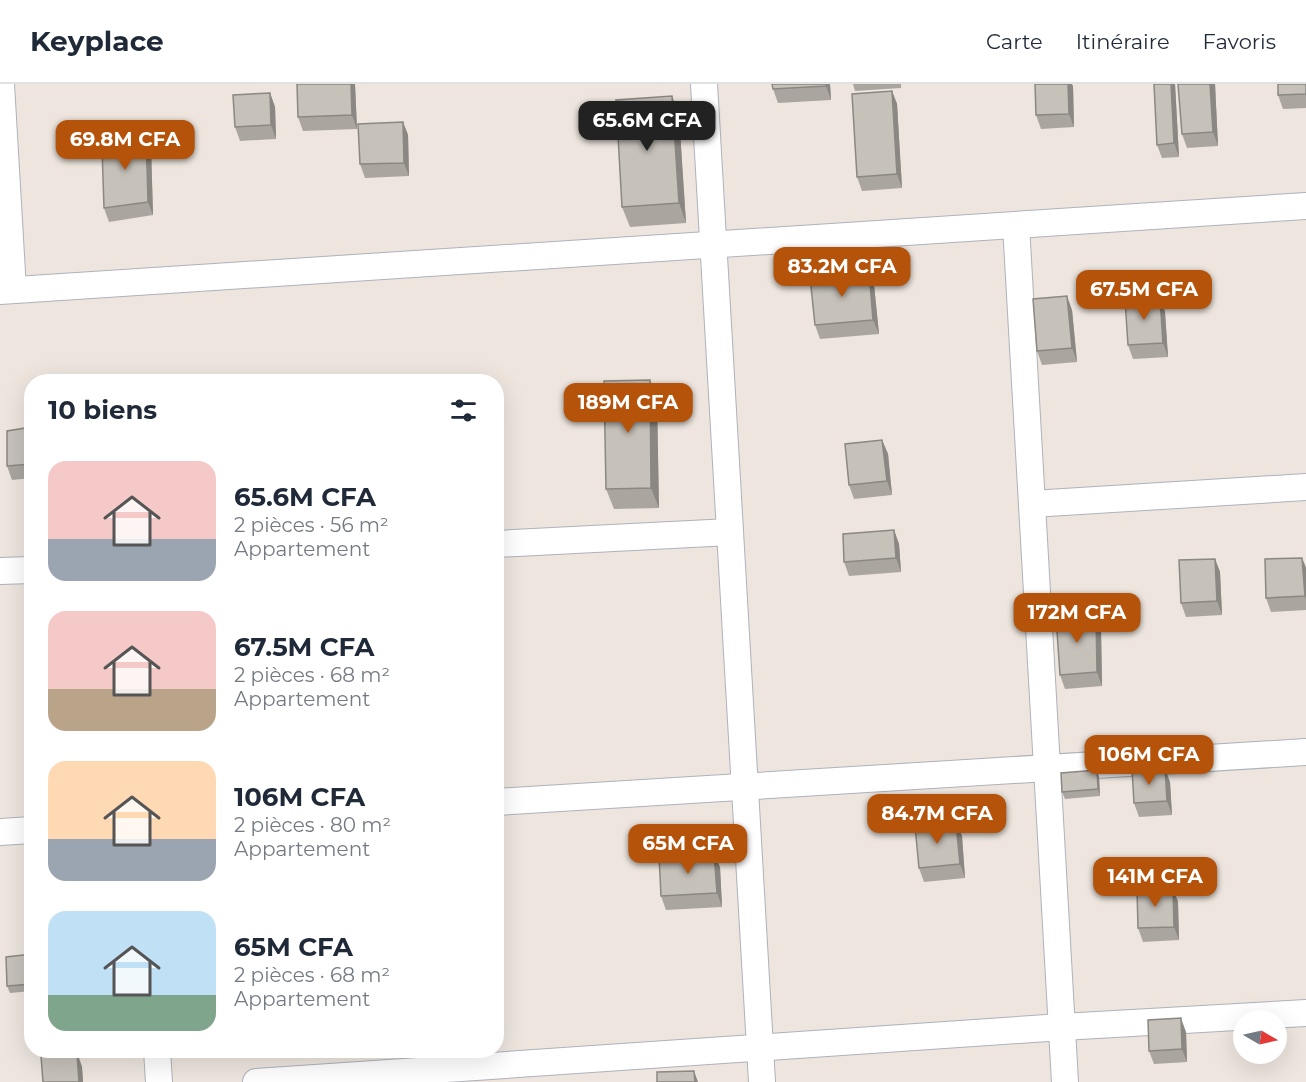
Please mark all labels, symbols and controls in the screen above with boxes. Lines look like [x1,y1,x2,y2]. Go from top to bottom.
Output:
text: Keyplace [30,24,164,58]
text: Carte [986,29,1043,54]
text: Itinéraire [1076,29,1170,54]
text: Favoris [1203,29,1276,54]
pin: 65.6M CFA [578,101,716,152]
text: 65.6M CFA [592,108,702,132]
pin: 69.8M CFA [56,120,194,171]
text: 69.8M CFA [70,127,180,151]
pin: 83.2M CFA [773,247,911,298]
text: 83.2M CFA [787,254,897,278]
pin: 67.5M CFA [1075,270,1213,321]
text: 67.5M CFA [1090,277,1198,301]
pin: 189M CFA [566,383,690,434]
text: 189M CFA [578,390,678,414]
text: 10 biens [48,394,157,426]
icon: filters [447,394,480,427]
text: 65.6M CFA [234,481,376,513]
icon: home [96,485,168,557]
text: 2 pièces · 56 m² [234,513,389,537]
text: Appartement [234,537,370,561]
pin: 172M CFA [1015,593,1139,644]
text: 172M CFA [1028,600,1126,624]
text: 67.5M CFA [234,631,374,663]
icon: home [96,635,168,707]
text: 2 pièces · 68 m² [234,663,390,687]
text: Appartement [234,687,370,711]
pin: 106M CFA [1087,735,1211,786]
text: 106M CFA [1099,742,1199,766]
text: 106M CFA [234,781,365,813]
icon: home [96,785,168,857]
pin: 84.7M CFA [868,794,1006,845]
text: 84.7M CFA [881,801,993,825]
text: 2 pièces · 80 m² [234,813,391,837]
pin: 65M CFA [633,824,743,875]
text: 65M CFA [642,831,734,855]
text: Appartement [234,837,370,861]
pin: 141M CFA [1093,857,1217,908]
text: 141M CFA [1107,864,1203,888]
text: 65M CFA [234,931,353,963]
icon: home [96,935,168,1007]
text: 2 pièces · 68 m² [234,963,390,987]
text: Appartement [234,987,370,1011]
north arrow [1233,1010,1287,1064]
map controls [1233,1010,1287,1064]

